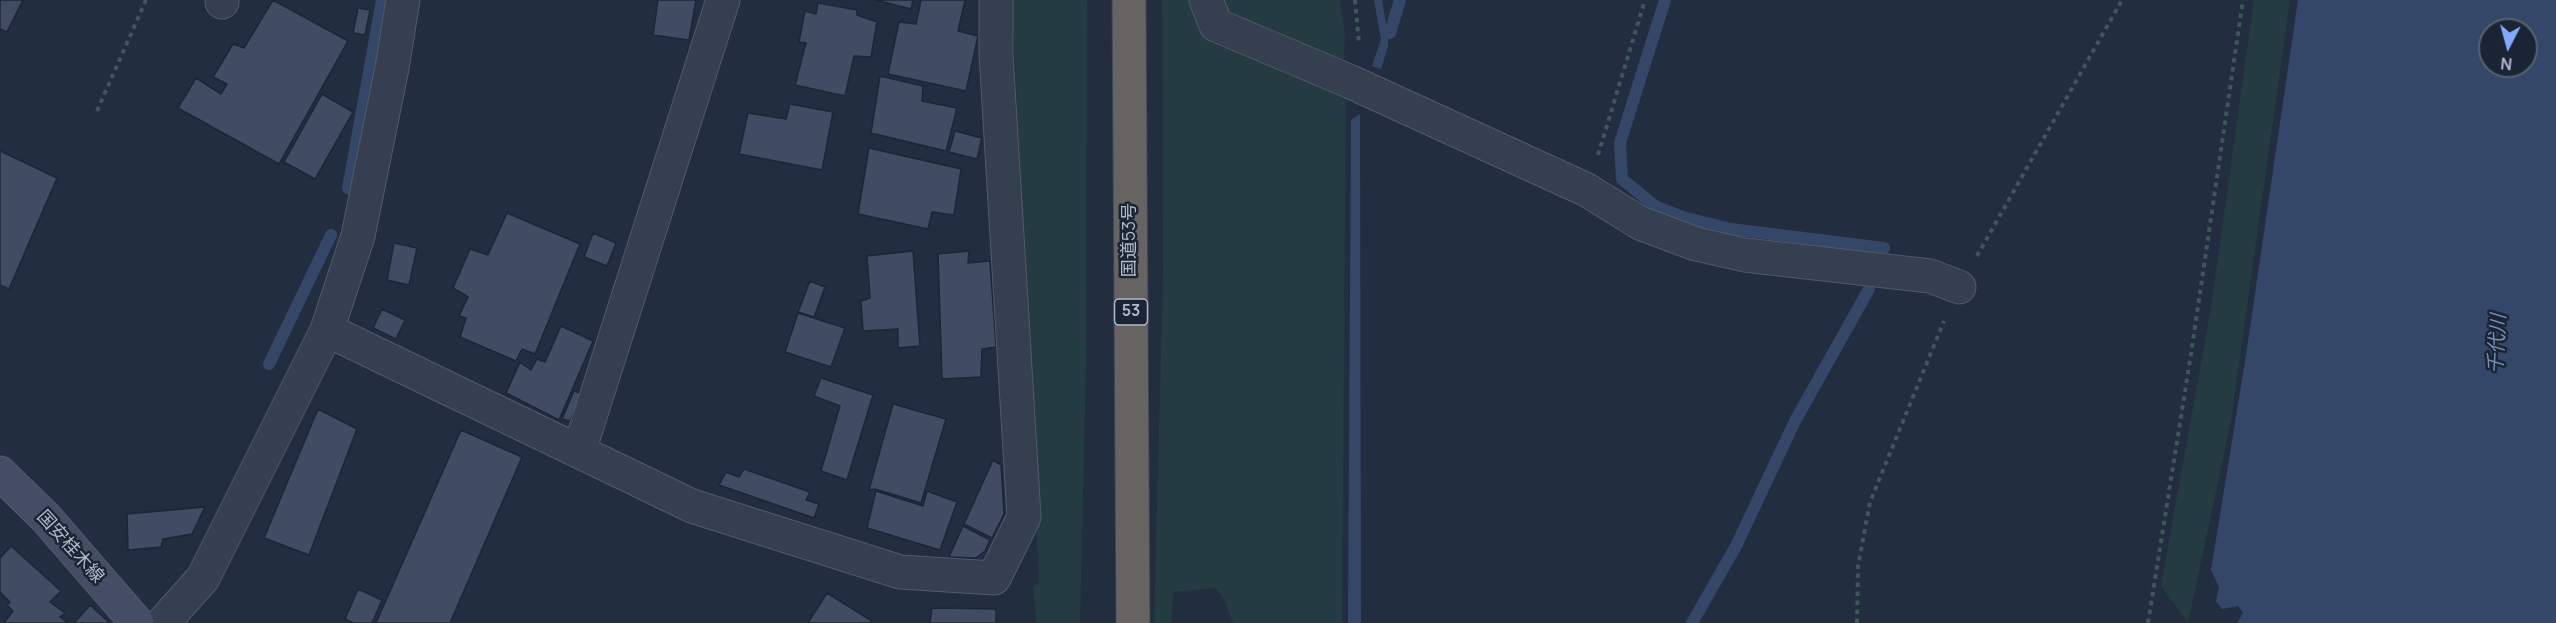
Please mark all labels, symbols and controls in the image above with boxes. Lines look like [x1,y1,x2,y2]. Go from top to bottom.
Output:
north arrow [2478,18,2538,78]
text: N [2499,52,2513,75]
street label: 国道53号 [1119,203,1141,277]
road number: 53 [1114,299,1148,325]
water label: 千代川 [2484,313,2512,375]
street label: 国安桂木線 [32,506,108,588]

